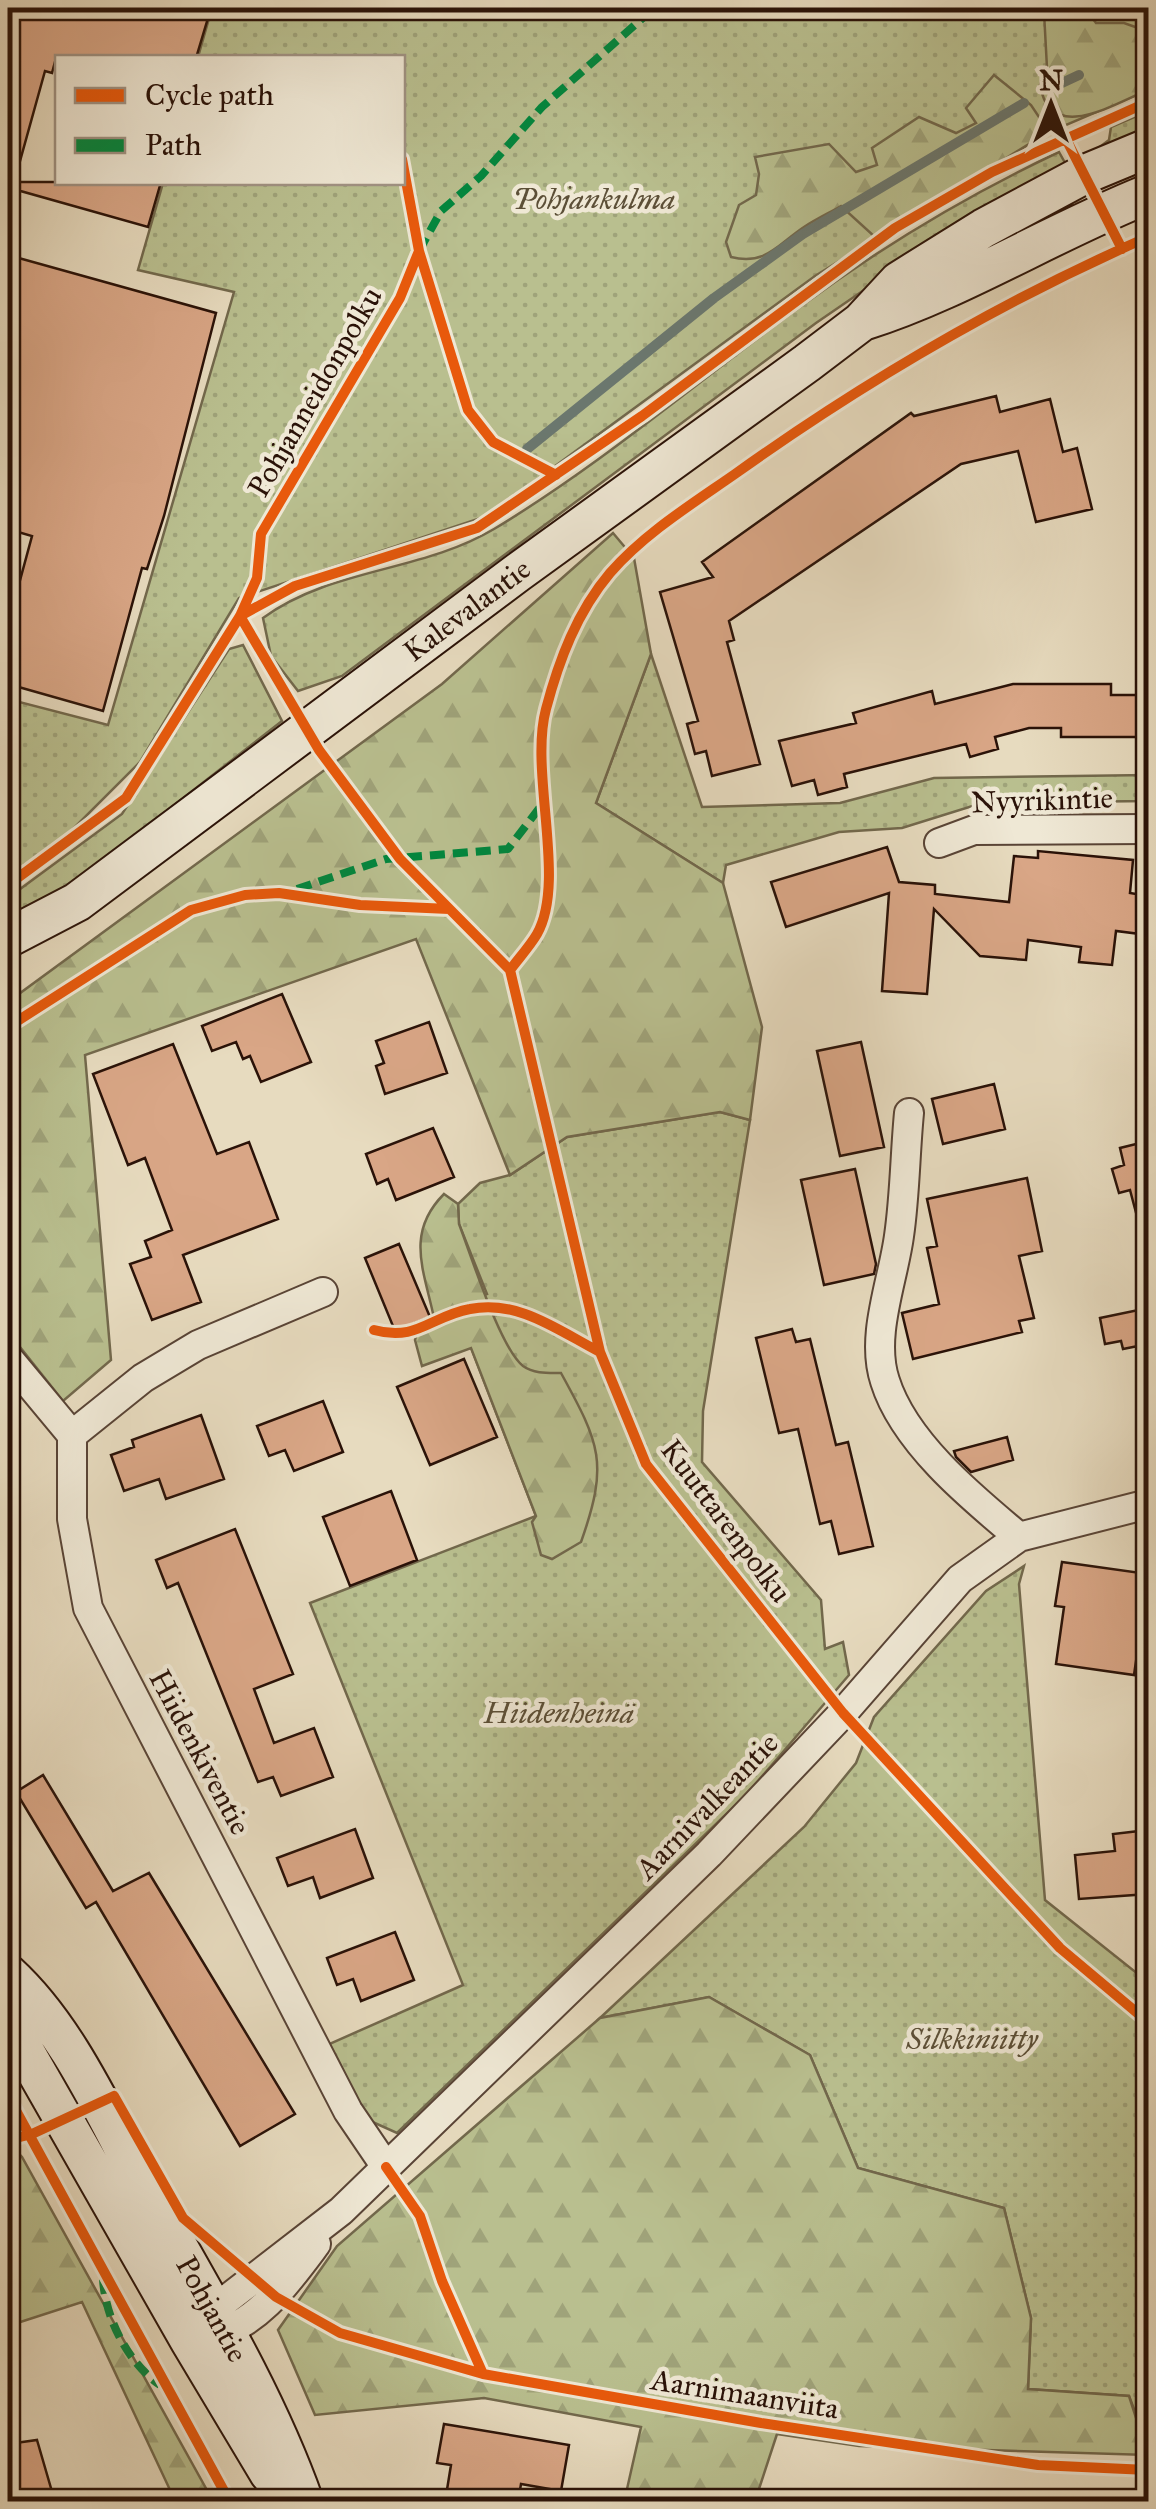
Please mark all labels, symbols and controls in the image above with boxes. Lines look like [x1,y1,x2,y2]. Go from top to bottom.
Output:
legend [55,55,405,185]
north arrow [1001,55,1101,155]
text: N [1039,63,1063,98]
text: Cycle path [145,77,274,113]
text: Path [145,127,202,163]
park label: Pohjankulma [513,181,675,217]
street label: Pohjanneidonpolku [240,281,390,503]
street label: Kalevalantie [396,551,538,669]
street label: Nyyrikintie [970,780,1114,820]
street label: Kuuttarenpolku [653,1432,799,1610]
street label: Hiidenkiventie [141,1663,259,1841]
park label: Hiidenheinä [483,1695,636,1731]
street label: Aarnivalkeantie [627,1725,786,1888]
park label: Silkkiniitty [905,2021,1039,2057]
street label: Pohjantie [168,2250,256,2368]
street label: Aarnimaanviita [647,2361,842,2427]

